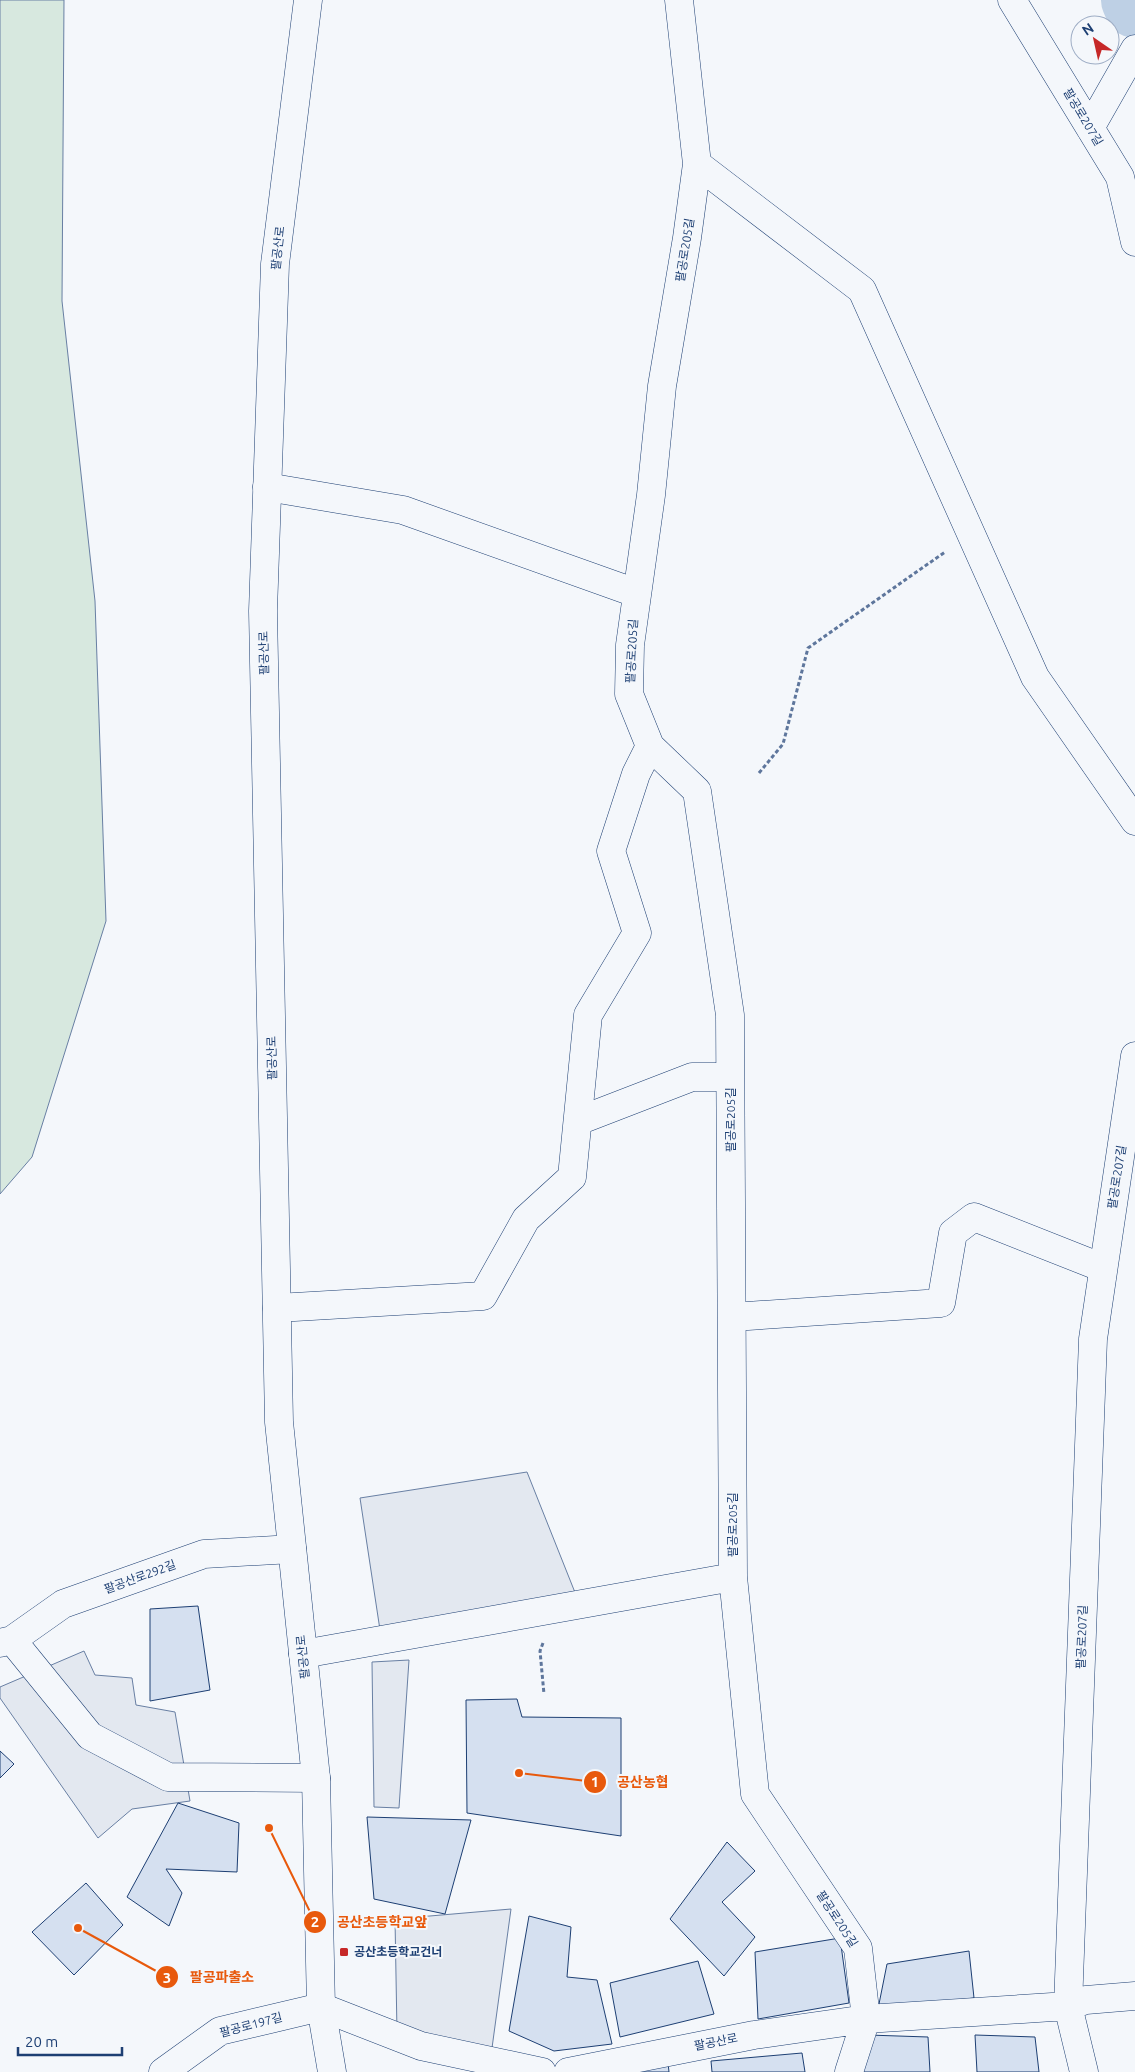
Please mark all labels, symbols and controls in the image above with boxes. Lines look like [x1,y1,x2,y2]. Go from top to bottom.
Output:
north arrow [1070,15,1120,65]
text: N [1079,20,1097,39]
street label: 팔공로207길 [1061,86,1106,148]
street label: 팔공로205길 [673,217,696,283]
street label: 팔공산로 [269,225,286,271]
street label: 팔공로205길 [623,618,640,684]
street label: 팔공산로 [257,631,270,675]
street label: 팔공산로 [265,1036,278,1080]
street label: 팔공로205길 [724,1088,737,1152]
street label: 팔공로207길 [1105,1144,1128,1210]
street label: 팔공로205길 [726,1493,739,1557]
street label: 팔공산로292길 [102,1558,178,1596]
street label: 팔공로207길 [1074,1605,1089,1669]
street label: 팔공산로 [294,1634,311,1680]
callout: 공산농협 [583,1767,679,1796]
text: 1 [591,1773,599,1790]
text: 공산농협 [617,1774,669,1790]
street label: 팔공로205길 [814,1888,860,1949]
callout: 공산초등학교앞 [302,1907,437,1936]
text: 2 [311,1913,319,1930]
text: 공산초등학교앞 [337,1914,427,1930]
place label: 공산초등학교건너 [354,1945,442,1958]
marker: 공산초등학교건너 [338,1946,350,1958]
callout: 팔공파출소 [155,1963,264,1992]
text: 3 [163,1969,171,1986]
text: 팔공파출소 [190,1969,254,1985]
street label: 팔공로197길 [218,2010,284,2039]
scale bar [18,2024,121,2056]
street label: 팔공산로 [693,2031,739,2052]
text: 20 m [25,2033,58,2050]

